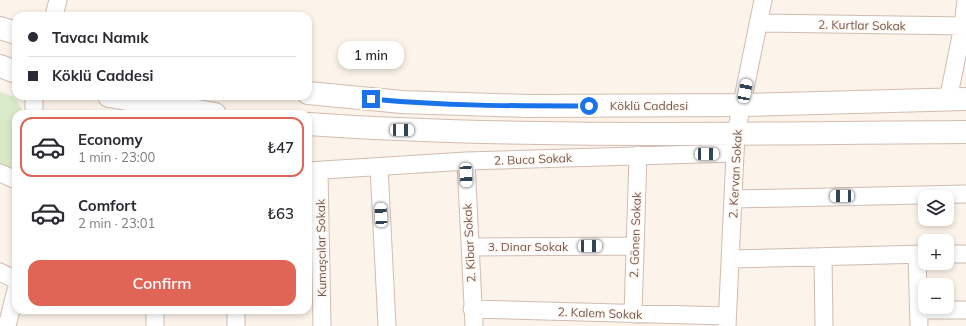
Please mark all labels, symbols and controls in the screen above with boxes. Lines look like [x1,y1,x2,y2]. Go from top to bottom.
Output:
street label: 2. Kurtlar Sokak [818,17,907,33]
text: Tavacı Namık [52,28,149,47]
callout: 1 min [338,41,404,69]
text: 1 min [354,47,388,63]
text: Köklü Caddesi [52,66,153,85]
car [737,78,753,104]
route end [362,90,380,108]
route start [580,97,598,115]
street label: Köklü Caddesi [610,98,688,113]
car [390,124,414,136]
street label: 2. Kervan Sokak [725,128,745,219]
icon: car [30,129,66,165]
text: Economy [78,130,143,149]
text: ₺47 [267,138,294,157]
car [695,148,719,160]
text: 1 min · 23:00 [78,149,155,165]
street label: 2. Buca Sokak [494,150,573,168]
car [459,163,473,187]
car [830,190,854,202]
map controls [918,190,954,314]
button: layers [918,190,954,226]
street label: 2. Gönen Sokak [626,191,644,278]
icon: car [30,195,66,231]
text: Comfort [78,196,136,215]
street label: Kumaşcılar Sokak [313,198,329,297]
street label: 2. Kibar Sokak [459,202,479,283]
car [374,203,388,227]
text: ₺63 [267,204,294,223]
text: 2 min · 23:01 [78,215,155,231]
button: + [918,234,954,270]
street label: 3. Dinar Sokak [488,239,569,254]
car [578,240,602,252]
button: Confirm [28,260,296,306]
button: − [918,278,954,314]
street label: 2. Kalem Sokak [557,304,643,322]

